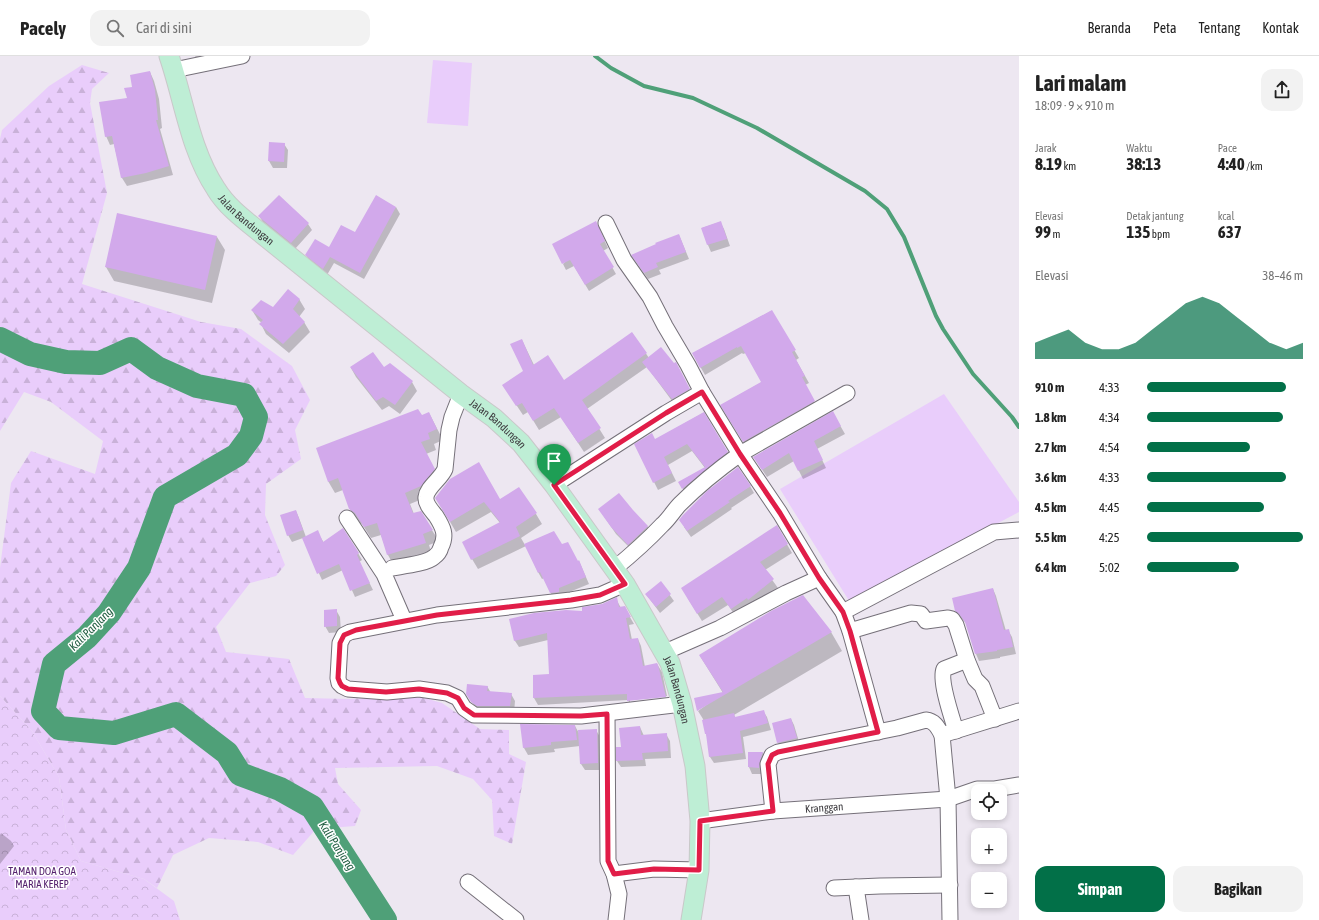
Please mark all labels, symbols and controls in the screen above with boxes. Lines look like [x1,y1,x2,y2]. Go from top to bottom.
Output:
search box [90,10,370,46]
text: Pacely [20,17,66,39]
icon: search [104,17,126,39]
text: Cari di sini [136,19,192,36]
text: Beranda [1088,20,1131,36]
text: Peta [1153,20,1177,36]
text: Tentang [1199,20,1240,36]
text: Kontak [1262,20,1299,36]
button: share [1261,69,1303,111]
text: Lari malam [1035,70,1126,96]
text: 18:09 · 9 × 910 m [1035,98,1114,113]
text: Jarak [1035,142,1057,154]
text: Waktu [1126,142,1152,154]
text: Pace [1218,142,1237,154]
text: 8.19 [1035,154,1062,174]
text: 38:13 [1126,154,1161,174]
text: 4:40 [1218,154,1245,174]
text: km [1062,160,1076,172]
text: /km [1245,160,1263,172]
street label: Jalan Bandungan [216,192,277,247]
text: Elevasi [1035,210,1063,222]
text: Detak jantung [1126,210,1184,222]
text: kcal [1218,210,1234,222]
text: 99 [1035,222,1051,242]
text: 135 [1126,222,1150,242]
text: 637 [1218,222,1242,242]
text: m [1051,228,1060,240]
text: bpm [1150,228,1170,240]
text: Elevasi [1035,268,1068,283]
text: 38–46 m [1262,268,1303,283]
text: 910 m [1035,380,1064,395]
text: 4:33 [1099,380,1120,395]
street label: Jalan Bandungan [467,396,529,451]
text: 1.8 km [1035,410,1066,425]
text: 4:34 [1099,410,1120,425]
text: 2.7 km [1035,440,1066,455]
text: 4:54 [1099,440,1120,455]
pin [537,444,571,485]
icon: arrive [543,450,565,472]
text: 3.6 km [1035,470,1066,485]
text: 4:33 [1099,470,1120,485]
text: 4.5 km [1035,500,1066,515]
text: 4:45 [1099,500,1120,515]
text: 5.5 km [1035,530,1066,545]
text: 4:25 [1099,530,1120,545]
text: 6.4 km [1035,560,1066,575]
text: 5:02 [1099,560,1120,575]
water label: Kali Panjang [66,604,116,654]
street label: Jalan Bandungan [661,654,692,725]
map controls [971,784,1007,908]
button: locate [971,784,1007,820]
street label: Kranggan [805,800,844,815]
water label: Kali Panjang [316,819,358,873]
button: + [971,828,1007,864]
park label: TAMAN DOA GOA MARIA KEREP [8,865,76,890]
button: Simpan [1035,866,1165,912]
button: Bagikan [1173,866,1303,912]
button: − [971,872,1007,908]

